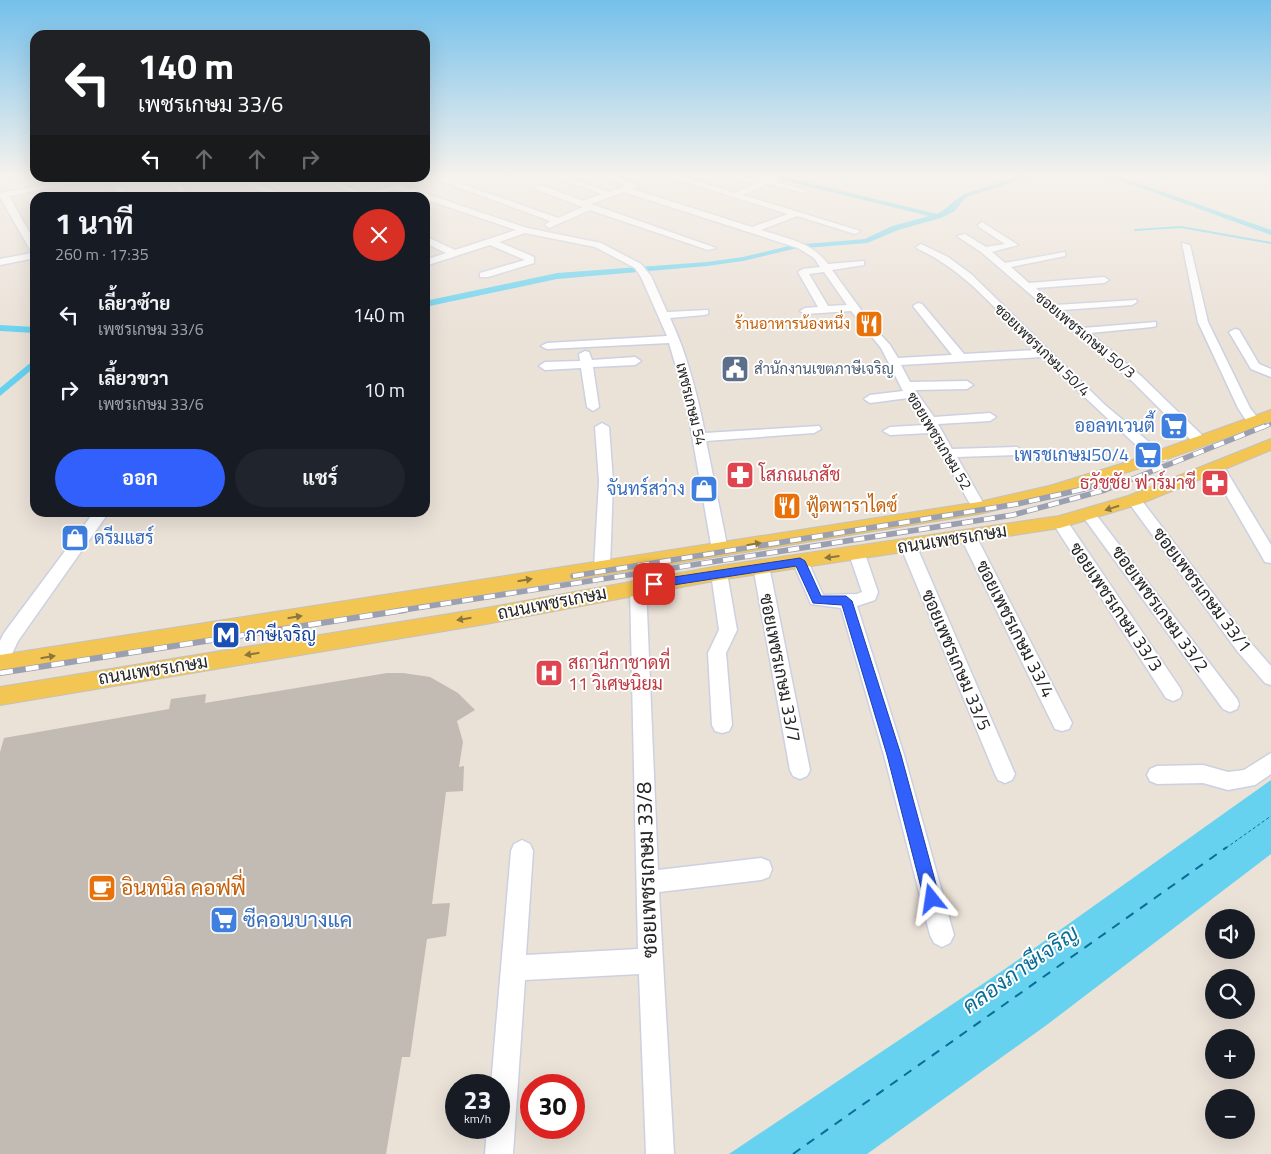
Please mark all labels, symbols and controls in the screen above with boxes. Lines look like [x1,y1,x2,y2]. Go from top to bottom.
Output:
text: 140 m [138,39,234,93]
icon: left [55,50,120,115]
text: เพชรเกษม 33/6 [138,87,283,121]
icon: left [137,145,165,173]
icon: ahead [190,145,218,173]
icon: ahead [243,145,271,173]
icon: right [296,145,324,173]
text: 1 นาที [55,200,134,246]
button: close [353,209,405,261]
text: 260 m · 17:35 [55,242,149,266]
street label: ซอยเพชรเกษม 50/3 [1030,285,1141,384]
text: เลี้ยวซ้าย [98,288,170,317]
street label: ซอยเพชรเกษม 50/4 [989,298,1096,402]
text: 140 m [353,300,405,329]
icon: left [55,301,83,329]
place label: ร้านอาหารน้องหนึ่ง [735,309,850,335]
restaurant icon: ร้านอาหารน้องหนึ่ง [854,309,884,339]
text: เพชรเกษม 33/6 [98,317,204,341]
public building icon: สำนักงานเขตภาษีเจริญ [720,354,750,384]
place label: สำนักงานเขตภาษีเจริญ [754,357,894,380]
street label: เพชรเกษม 54 [670,360,713,448]
text: เลี้ยวขวา [98,363,169,392]
text: 10 m [364,375,405,404]
icon: right [55,376,83,404]
street label: ซอยเพชรเกษม 52 [901,387,978,494]
text: เพชรเกษม 33/6 [98,392,204,416]
place label: ออลทเวนตี้ [1074,410,1156,439]
supermarket icon: ออลทเวนตี้ [1159,411,1189,441]
supermarket icon: เพรชเกษม50/4 [1133,440,1163,470]
place label: เพรชเกษม50/4 [1014,441,1129,468]
button: ออก [55,449,225,507]
button: แชร์ [235,449,405,507]
pharmacy icon: โสภณเภสัช [725,460,755,490]
place label: โสภณเภสัช [758,461,840,488]
pharmacy icon: ธวัชชัย ฟาร์มาซี [1200,468,1230,498]
place label: ธวัชชัย ฟาร์มาซี [1080,469,1196,496]
shop icon: จันทร์สว่าง [689,474,719,504]
place label: จันทร์สว่าง [606,475,685,502]
restaurant icon: ฟู้ดพาราไดซ์ [772,491,802,521]
place label: ฟู้ดพาราไดซ์ [806,492,898,519]
one-way arrow [1104,504,1119,512]
street label: ถนนเพชรเกษม [895,517,1009,561]
street label: ซอยเพชรเกษม 33/1 [1146,521,1259,658]
shop icon: ดรีมแฮร์ [60,523,90,553]
place label: ดรีมแฮร์ [94,524,154,551]
street label: ซอยเพชรเกษม 33/3 [1063,537,1170,677]
one-way arrow [747,540,763,548]
street label: ซอยเพชรเกษม 33/2 [1105,540,1216,678]
one-way arrow [823,553,839,561]
street label: ซอยเพชรเกษม 33/4 [969,555,1062,702]
pin [633,563,675,605]
icon: arrive [640,570,668,598]
one-way arrow [517,576,533,584]
street label: ถนนเพชรเกษม [495,579,609,626]
street label: ซอยเพชรเกษม 33/5 [915,585,998,735]
street label: ซอยเพชรเกษม 33/7 [753,591,808,745]
one-way arrow [287,613,303,621]
one-way arrow [456,616,472,624]
metro station icon: ภาษีเจริญ [211,620,241,650]
place label: ภาษีเจริญ [245,621,316,648]
place label: สถานีกาชาดที่ 11 วิเศษนิยม [568,647,670,697]
street label: ถนนเพชรเกษม [96,648,210,692]
one-way arrow [244,650,260,658]
one-way arrow [41,652,57,660]
hospital icon: สถานีกาชาดที่ 11 วิเศษนิยม [534,658,564,688]
street label: ซอยเพชรเกษม 33/8 [627,781,665,959]
place label: อินทนิล คอฟฟี่ [121,868,246,903]
position arrow [905,872,957,924]
cafe icon: อินทนิล คอฟฟี่ [87,873,117,903]
place label: ซีคอนบางแค [243,903,352,935]
supermarket icon: ซีคอนบางแค [209,905,239,935]
map controls [1205,909,1255,1139]
button: sound [1205,909,1255,959]
water label: คลองภาษีเจริญ [955,916,1085,1022]
button: search [1205,969,1255,1019]
button: + [1205,1029,1255,1079]
speed limit sign: 30 [520,1074,585,1139]
text: 23 [463,1081,492,1119]
button: − [1205,1089,1255,1139]
text: km/h [464,1109,491,1128]

